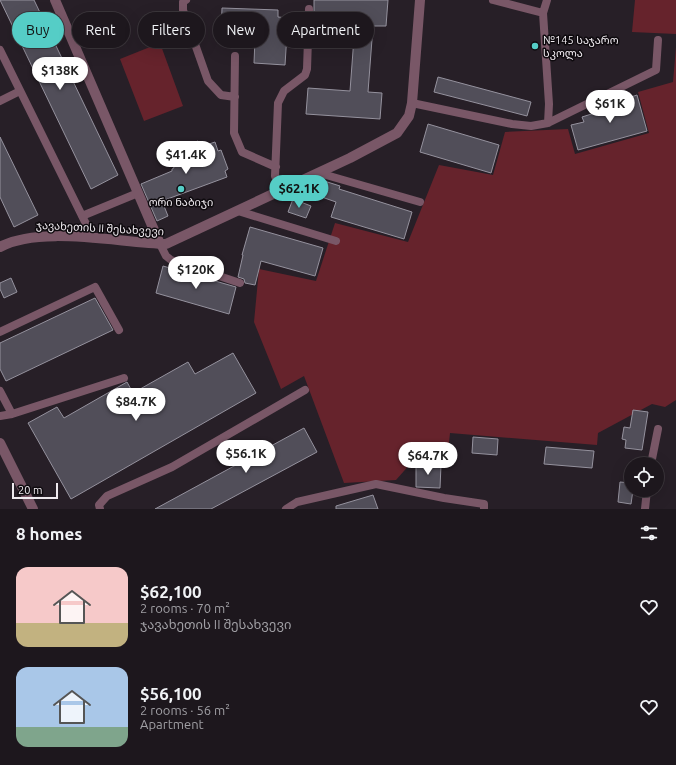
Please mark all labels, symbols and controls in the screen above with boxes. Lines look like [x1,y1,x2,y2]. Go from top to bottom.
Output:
chip: Buy [12,12,64,48]
chip: Rent [72,12,130,48]
chip: Filters [138,12,205,48]
chip: New [213,12,269,48]
chip: Apartment [277,12,374,48]
place label: №145 საჯარო სკოლა [543,34,619,60]
marker: №145 საჯარო სკოლა [530,41,540,51]
pin: $138K [32,57,88,91]
text: $138K [41,63,79,77]
pin: $61K [586,90,634,124]
text: $61K [595,96,625,110]
pin: $41.4K [153,141,219,175]
text: $41.4K [165,147,207,161]
pin: $62.1K [266,175,332,209]
text: $62.1K [278,181,320,195]
marker: ორი ნაბიჯი [176,184,186,194]
place label: ორი ნაბიჯი [149,196,213,209]
street label: ჯავახეთის II შესახვევი [36,219,164,238]
pin: $120K [168,256,224,290]
text: $120K [177,262,215,276]
pin: $84.7K [103,388,169,422]
text: $84.7K [115,394,157,408]
pin: $56.1K [213,440,279,474]
pin: $64.7K [395,442,461,476]
text: $56.1K [225,446,267,460]
text: $64.7K [407,448,449,462]
map controls [624,457,664,497]
button: locate [624,457,664,497]
scale bar [12,481,58,500]
text: 20 m [18,484,42,496]
icon: filters [638,522,660,544]
text: 8 homes [16,524,82,543]
text: $62,100 [140,582,202,601]
icon: home [48,583,96,631]
icon: heart [638,596,660,618]
text: 2 rooms · 70 m² [140,601,230,615]
text: ჯავახეთის II შესახვევი [140,617,291,631]
icon: home [48,683,96,731]
text: $56,100 [140,684,202,703]
icon: heart [638,696,660,718]
text: 2 rooms · 56 m² [140,703,230,717]
text: Apartment [140,717,204,731]

